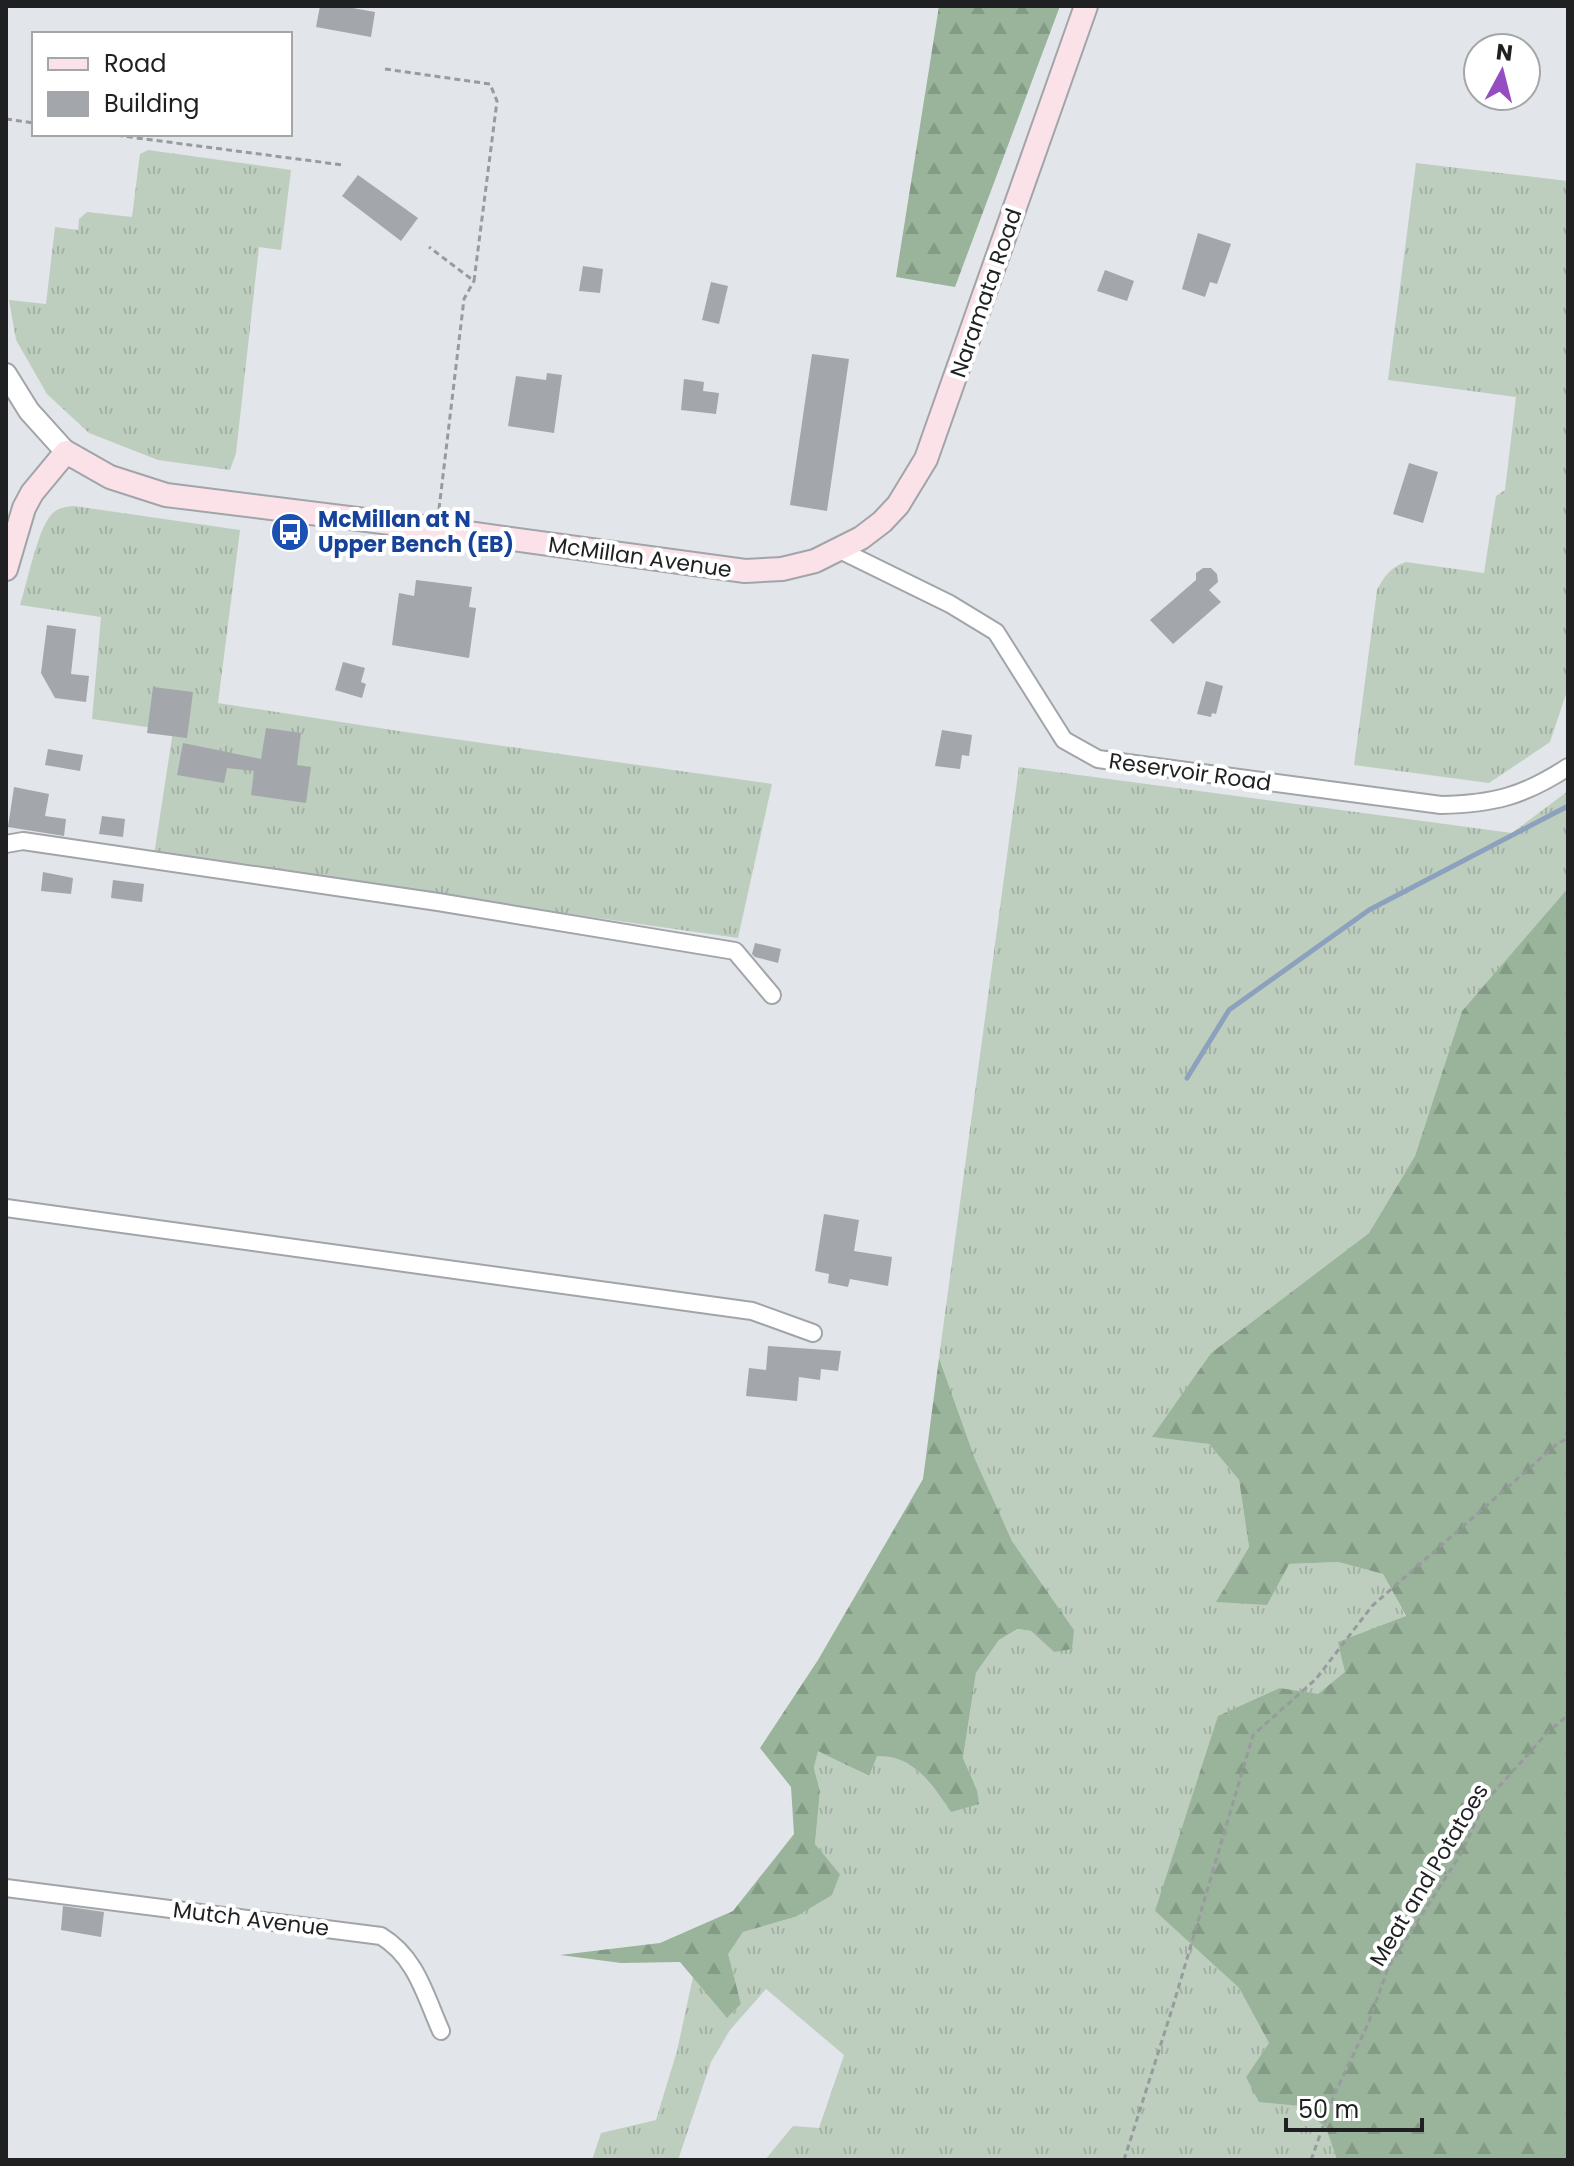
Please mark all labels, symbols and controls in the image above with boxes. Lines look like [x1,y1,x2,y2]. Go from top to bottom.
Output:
legend [32,32,292,136]
north arrow [1462,32,1542,112]
text: N [1494,36,1514,69]
text: Road [104,47,166,80]
text: Building [104,87,200,120]
street label: Naramata Road [943,204,1029,382]
place label: McMillan at N Upper Bench (EB) [318,504,514,560]
bus stop icon: McMillan at N Upper Bench (EB) [269,511,311,553]
street label: McMillan Avenue [546,529,734,585]
street label: Reservoir Road [1107,745,1273,799]
street label: Meat and Potatoes [1362,1778,1496,1972]
street label: Mutch Avenue [171,1894,331,1944]
scale bar [1286,2082,1422,2132]
text: 50 m [1298,2093,1359,2126]

